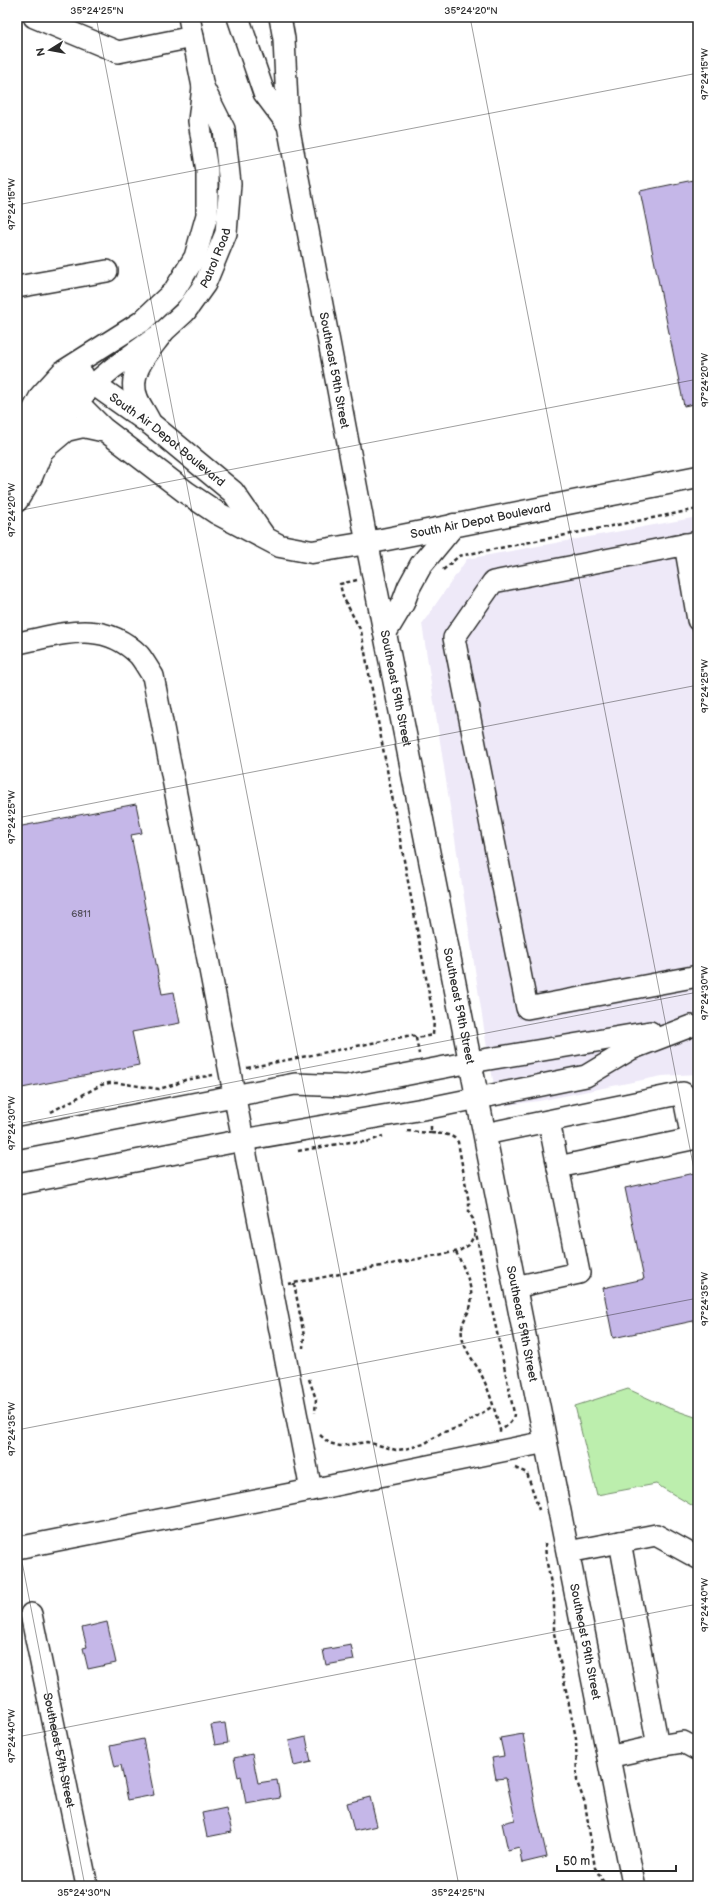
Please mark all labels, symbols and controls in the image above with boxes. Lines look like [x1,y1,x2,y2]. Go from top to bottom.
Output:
text: 35°24'25"N [70,5,124,17]
text: 35°24'20"N [444,5,498,17]
north arrow [30,30,70,70]
text: N [34,47,48,57]
text: 97°24'15"W [699,48,711,100]
text: 97°24'15"W [6,178,18,230]
street label: Patrol Road [197,228,234,292]
street label: Southeast 59th Street [316,311,352,430]
text: 97°24'20"W [699,353,711,407]
street label: South Air Depot Boulevard [106,390,228,490]
text: 97°24'20"W [6,483,18,537]
street label: South Air Depot Boulevard [409,499,552,542]
street label: Southeast 59th Street [377,629,414,748]
text: 97°24'25"W [699,659,711,713]
text: 97°24'25"W [6,790,18,844]
house number: 6811 [71,908,91,920]
street label: Southeast 59th Street [440,947,477,1066]
text: 97°24'30"W [699,966,711,1020]
text: 97°24'30"W [6,1096,18,1150]
street label: Southeast 59th Street [503,1265,541,1383]
text: 97°24'35"W [699,1272,711,1326]
text: 97°24'35"W [6,1402,18,1456]
text: 97°24'40"W [699,1578,711,1632]
street label: Southeast 59th Street [566,1582,604,1701]
street label: Southeast 57th Street [39,1691,78,1809]
text: 97°24'40"W [6,1709,18,1763]
scale bar [557,1847,676,1873]
text: 50 m [563,1854,590,1869]
text: 35°24'30"N [57,1887,111,1899]
text: 35°24'25"N [431,1887,485,1899]

